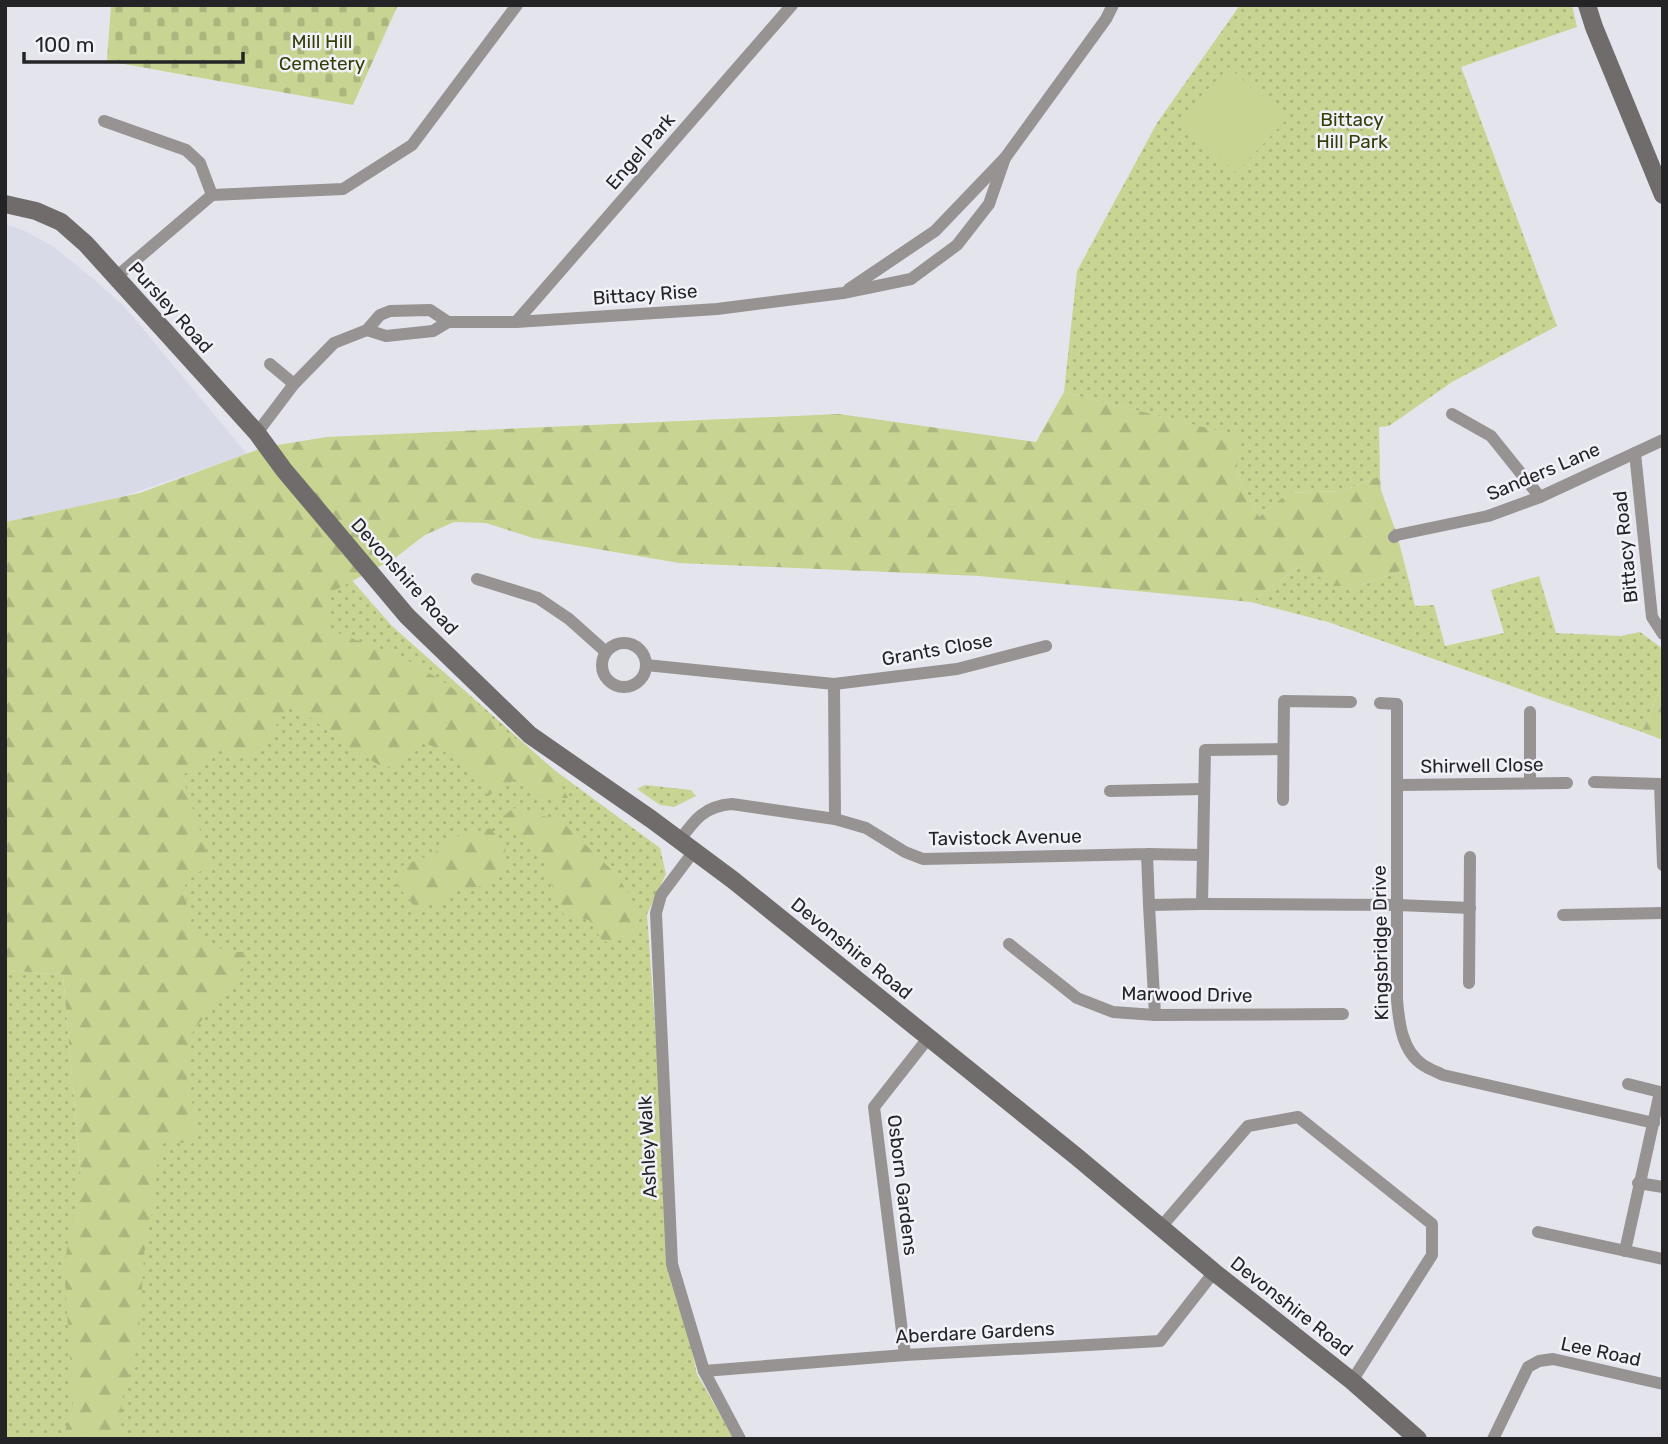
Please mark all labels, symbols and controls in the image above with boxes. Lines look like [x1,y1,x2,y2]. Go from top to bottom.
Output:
scale bar [24,21,243,65]
park label: Mill Hill Cemetery [279,30,365,75]
text: 100 m [35,32,94,57]
street label: Engel Park [601,108,680,194]
park label: Bittacy Hill Park [1316,108,1388,153]
street label: Pursley Road [124,257,218,358]
street label: Bittacy Rise [592,279,698,310]
street label: Sanders Lane [1483,437,1603,506]
street label: Bittacy Road [1608,490,1643,604]
street label: Devonshire Road [346,513,463,639]
street label: Grants Close [880,628,994,671]
street label: Shirwell Close [1420,753,1544,778]
street label: Tavistock Avenue [928,825,1082,850]
street label: Kingsbridge Drive [1368,865,1393,1021]
street label: Devonshire Road [786,893,917,1004]
street label: Marwood Drive [1121,982,1253,1007]
street label: Ashley Walk [633,1095,662,1199]
street label: Osborn Gardens [882,1113,923,1257]
street label: Devonshire Road [1226,1251,1358,1361]
street label: Aberdare Gardens [895,1317,1055,1348]
street label: Lee Road [1559,1332,1643,1371]

